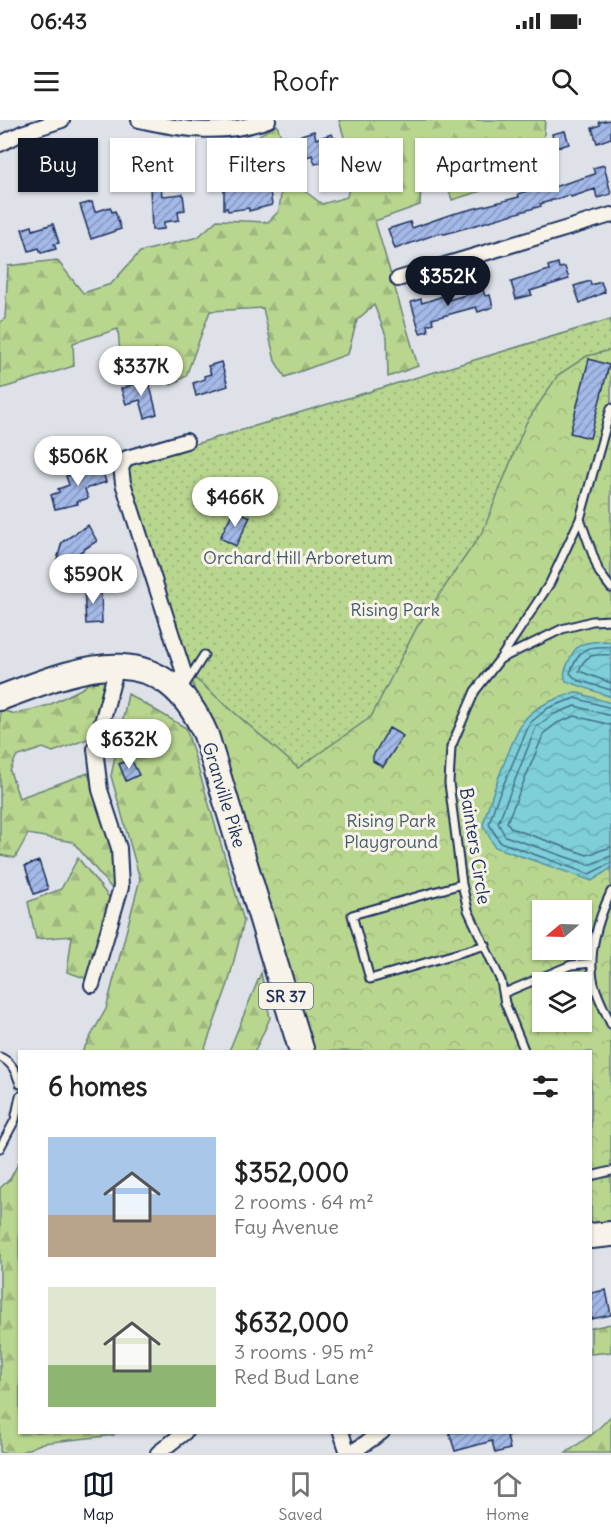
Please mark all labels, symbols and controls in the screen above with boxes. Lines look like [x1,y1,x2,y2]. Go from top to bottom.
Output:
text: 06:43 [30,7,87,35]
text: Roofr [272,64,339,98]
icon: menu [30,65,63,98]
icon: search [548,65,581,98]
chip: Buy [18,138,98,192]
chip: Rent [110,138,195,192]
chip: Filters [207,138,307,192]
chip: New [319,138,403,192]
chip: Apartment [415,138,559,192]
pin: $352K [406,256,490,307]
text: $352K [419,263,477,288]
pin: $337K [99,346,183,397]
text: $337K [113,353,169,378]
pin: $506K [36,436,120,487]
text: $506K [48,443,108,468]
pin: $466K [193,477,277,528]
text: $466K [206,484,264,509]
park label: Orchard Hill Arboretum [203,546,393,569]
pin: $590K [51,554,135,605]
text: $590K [63,561,123,586]
park label: Rising Park [350,598,440,621]
pin: $632K [87,719,171,770]
text: $632K [100,726,158,751]
street label: Granville Pike [198,739,251,850]
street label: Bainters Circle [455,786,496,906]
park label: Rising Park Playground [344,809,438,853]
north arrow [532,900,592,960]
map controls [532,900,592,1032]
button: layers [532,972,592,1032]
road number: SR 37 [259,983,313,1009]
text: 6 homes [48,1070,147,1103]
icon: filters [529,1070,562,1103]
text: $352,000 [234,1156,349,1189]
icon: home [96,1161,168,1233]
text: 2 rooms · 64 m² [234,1189,374,1214]
text: Fay Avenue [234,1214,339,1239]
text: $632,000 [234,1306,349,1339]
icon: home [96,1311,168,1383]
text: 3 rooms · 95 m² [234,1339,374,1364]
text: Red Bud Lane [234,1364,359,1389]
tab: Map [82,1468,115,1524]
tab: Saved [279,1468,322,1524]
tab: Home [486,1468,529,1524]

